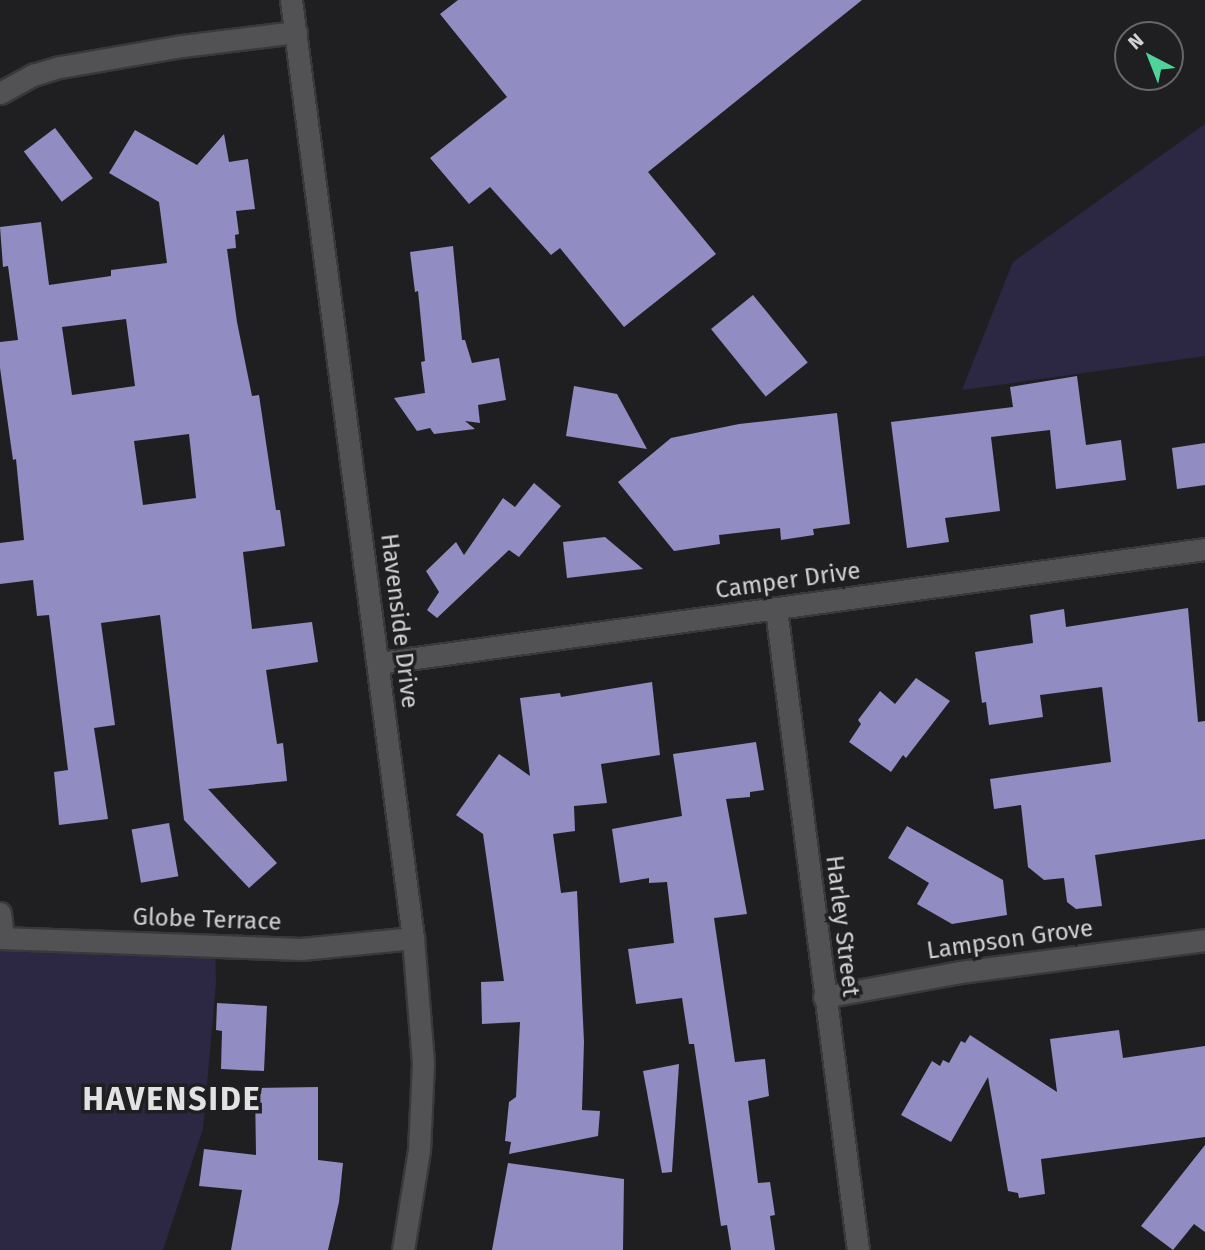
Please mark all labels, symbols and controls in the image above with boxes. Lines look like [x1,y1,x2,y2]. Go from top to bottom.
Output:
north arrow [1114,21,1184,91]
text: N [1124,29,1148,54]
street label: Havenside Drive [374,532,424,710]
street label: Camper Drive [714,557,862,605]
street label: Harley Street [819,854,865,998]
street label: Globe Terrace [132,903,282,937]
street label: Lampson Grove [925,914,1095,966]
district label: HAVENSIDE [84,1080,260,1118]

